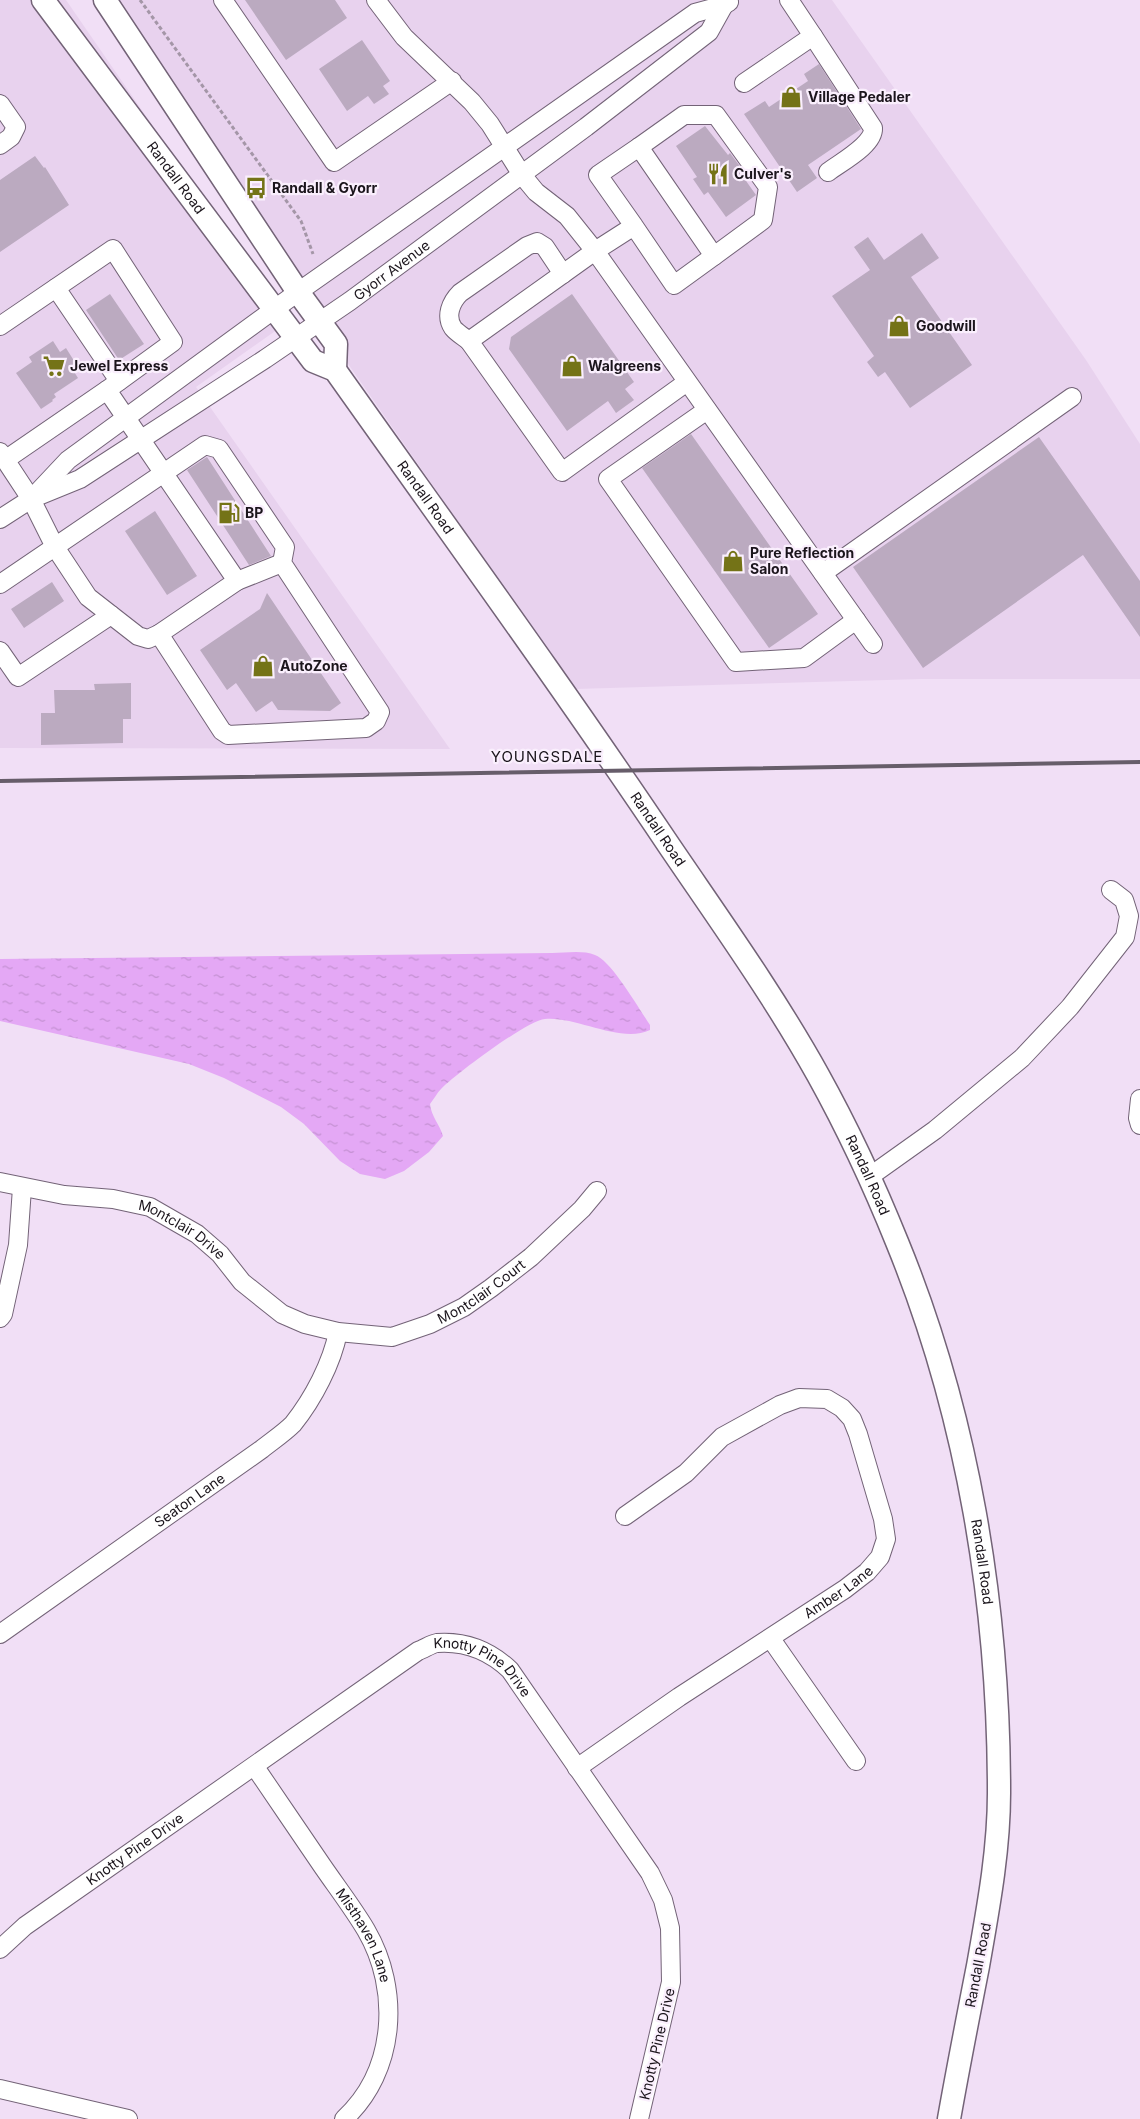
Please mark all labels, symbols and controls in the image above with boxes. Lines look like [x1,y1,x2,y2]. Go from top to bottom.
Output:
shop icon: Village Pedaler [778,84,804,110]
place label: Village Pedaler [808,88,911,105]
street label: Randall Road [144,138,209,217]
restaurant icon: Culver's [705,161,731,187]
place label: Culver's [734,165,792,182]
bus stop icon: Randall & Gyorr [243,175,269,201]
place label: Randall & Gyorr [272,179,378,196]
street label: Gyorr Avenue [350,236,433,304]
shop icon: Goodwill [886,313,912,339]
place label: Goodwill [916,317,976,334]
supermarket icon: Jewel Express [41,353,67,379]
shop icon: Walgreens [559,353,585,379]
place label: Jewel Express [70,357,168,374]
place label: Walgreens [588,357,661,374]
street label: Randall Road [394,457,458,537]
fuel station icon: BP [216,500,242,526]
place label: BP [245,504,263,521]
place label: Pure Reflection Salon [750,544,854,577]
shop icon: Pure Reflection Salon [720,548,746,574]
shop icon: AutoZone [250,653,276,679]
place label: AutoZone [280,657,348,674]
district label: YOUNGSDALE [491,747,603,766]
street label: Randall Road [627,789,690,869]
street label: Randall Road [843,1132,894,1217]
street label: Montclair Drive [137,1196,230,1262]
street label: Montclair Court [434,1255,529,1327]
street label: Seaton Lane [151,1469,228,1531]
street label: Randall Road [968,1518,997,1605]
street label: Amber Lane [800,1562,876,1622]
street label: Knotty Pine Drive [433,1634,535,1700]
street label: Knotty Pine Drive [83,1809,186,1889]
street label: Misthaven Lane [333,1885,394,1984]
street label: Randall Road [961,1921,994,2009]
street label: Knotty Pine Drive [635,1986,678,2102]

